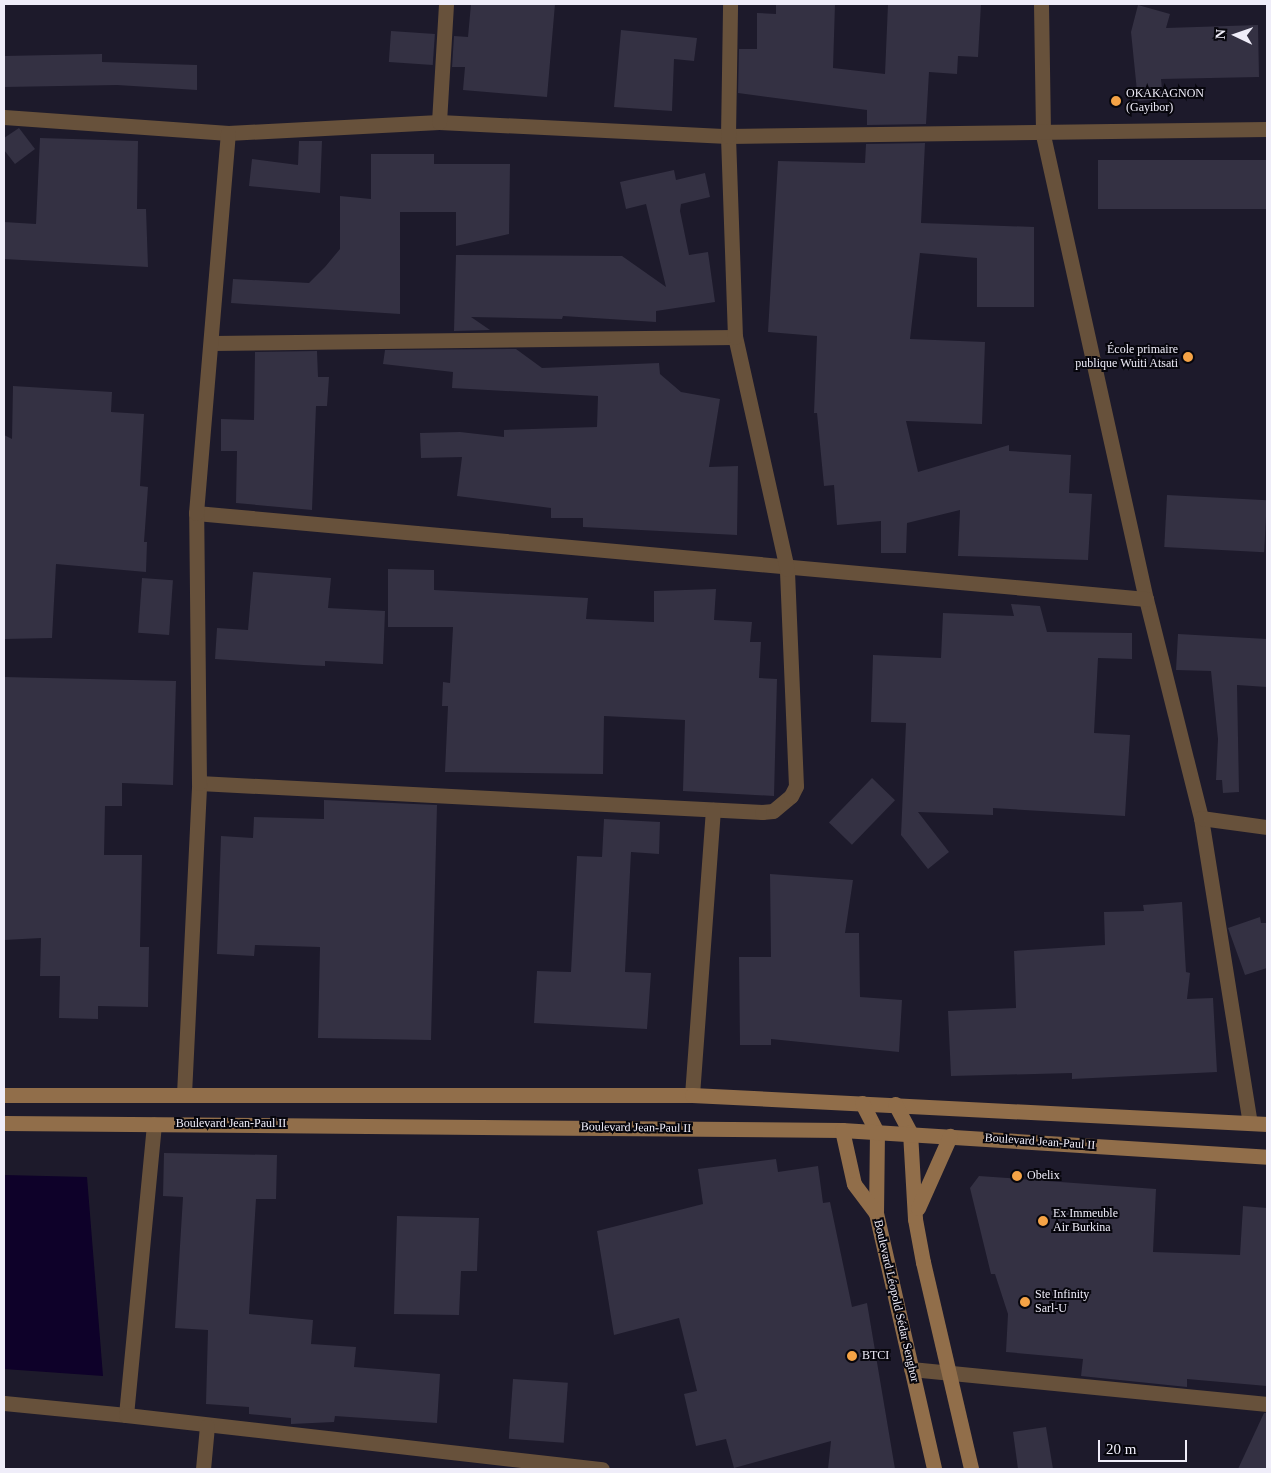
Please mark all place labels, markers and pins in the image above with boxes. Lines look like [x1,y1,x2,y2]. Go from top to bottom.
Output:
place label: OKAKAGNON (Gayibor) [1126,87,1204,115]
marker: OKAKAGNON (Gayibor) [1110,95,1122,107]
place label: École primaire publique Wuiti Atsati [1074,343,1178,371]
marker: École primaire publique Wuiti Atsati [1182,351,1194,363]
place label: Obelix [1027,1169,1060,1183]
marker: Obelix [1011,1170,1023,1182]
place label: Ex Immeuble Air Burkina [1053,1207,1118,1235]
marker: Ex Immeuble Air Burkina [1037,1215,1049,1227]
place label: Ste Infinity Sarl-U [1035,1288,1089,1316]
marker: Ste Infinity Sarl-U [1019,1296,1031,1308]
place label: BTCI [862,1349,889,1363]
marker: BTCI [846,1350,858,1362]

